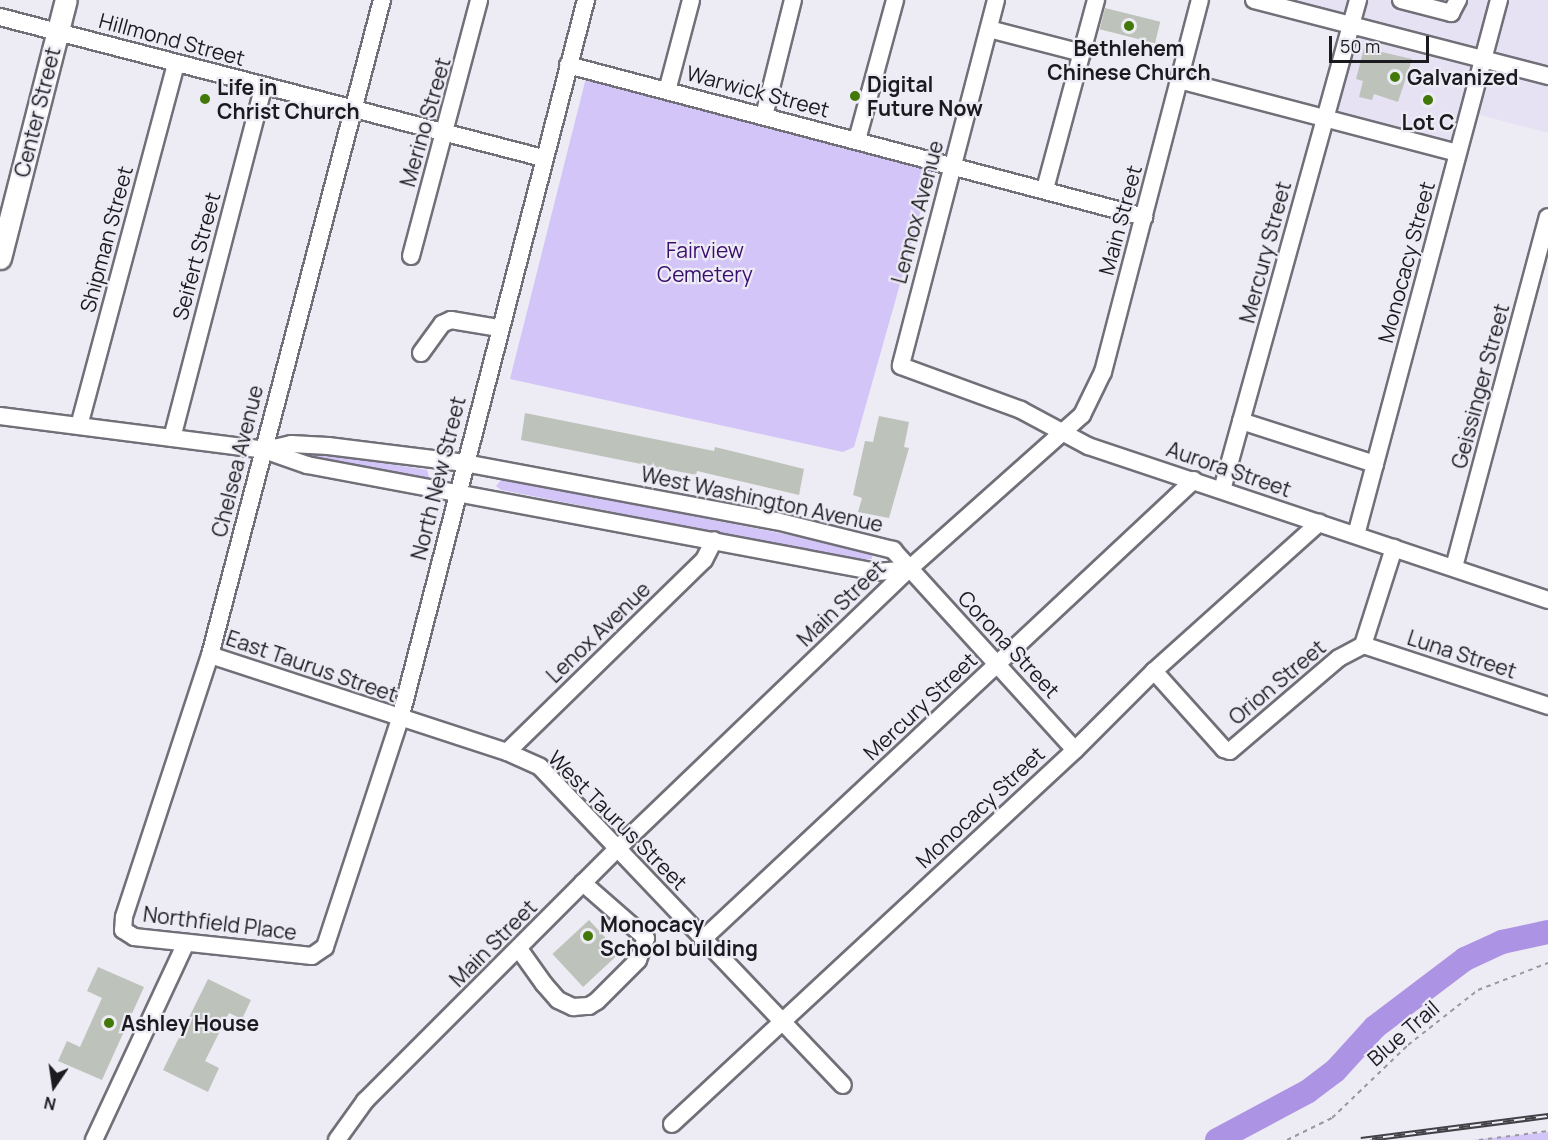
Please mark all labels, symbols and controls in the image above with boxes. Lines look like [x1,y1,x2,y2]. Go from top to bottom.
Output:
street label: Hillmond Street [96,7,248,71]
marker: Bethlehem Chinese Church [1122,19,1136,33]
scale bar [1332,24,1432,62]
text: 50 m [1340,34,1380,58]
place label: Bethlehem Chinese Church [1047,35,1211,85]
street label: Center Street [9,44,65,180]
street label: Merino Street [395,55,455,189]
street label: Warwick Street [684,60,832,122]
place label: Galvanized [1407,64,1518,90]
marker: Galvanized [1388,70,1402,84]
place label: Digital Future Now [867,71,983,121]
place label: Life in Christ Church [217,74,360,124]
marker: Digital Future Now [848,89,862,103]
marker: Life in Christ Church [198,92,212,106]
marker: Lot C [1421,93,1435,107]
place label: Lot C [1402,109,1454,135]
street label: Lennox Avenue [886,138,948,286]
street label: Main Street [1093,162,1147,278]
street label: Shipman Street [74,163,138,315]
street label: Mercury Street [1234,178,1296,326]
street label: Monocacy Street [1372,178,1440,346]
street label: Seifert Street [167,189,225,323]
park label: Fairview Cemetery [657,237,753,287]
street label: Geissinger Street [1446,301,1514,471]
street label: Chelsea Avenue [206,382,268,540]
street label: North New Street [405,394,471,562]
street label: Aurora Street [1163,436,1295,502]
street label: West Washington Avenue [639,461,885,537]
street label: Main Street [792,555,890,651]
street label: Lenox Avenue [541,576,655,688]
street label: Corona Street [953,585,1065,703]
street label: East Taurus Street [223,625,401,707]
street label: Luna Street [1404,625,1520,683]
street label: Orion Street [1224,634,1330,730]
street label: Mercury Street [858,647,982,765]
street label: Monocacy Street [911,741,1049,873]
street label: West Taurus Street [543,745,693,895]
street label: Main Street [444,894,542,992]
street label: Northfield Place [142,901,298,945]
place label: Monocacy School building [600,911,758,961]
marker: Monocacy School building [581,929,595,943]
street label: Blue Trail [1362,995,1444,1071]
place label: Ashley House [121,1010,259,1036]
marker: Ashley House [102,1016,116,1030]
north arrow [24,1056,84,1116]
text: N [42,1092,58,1116]

